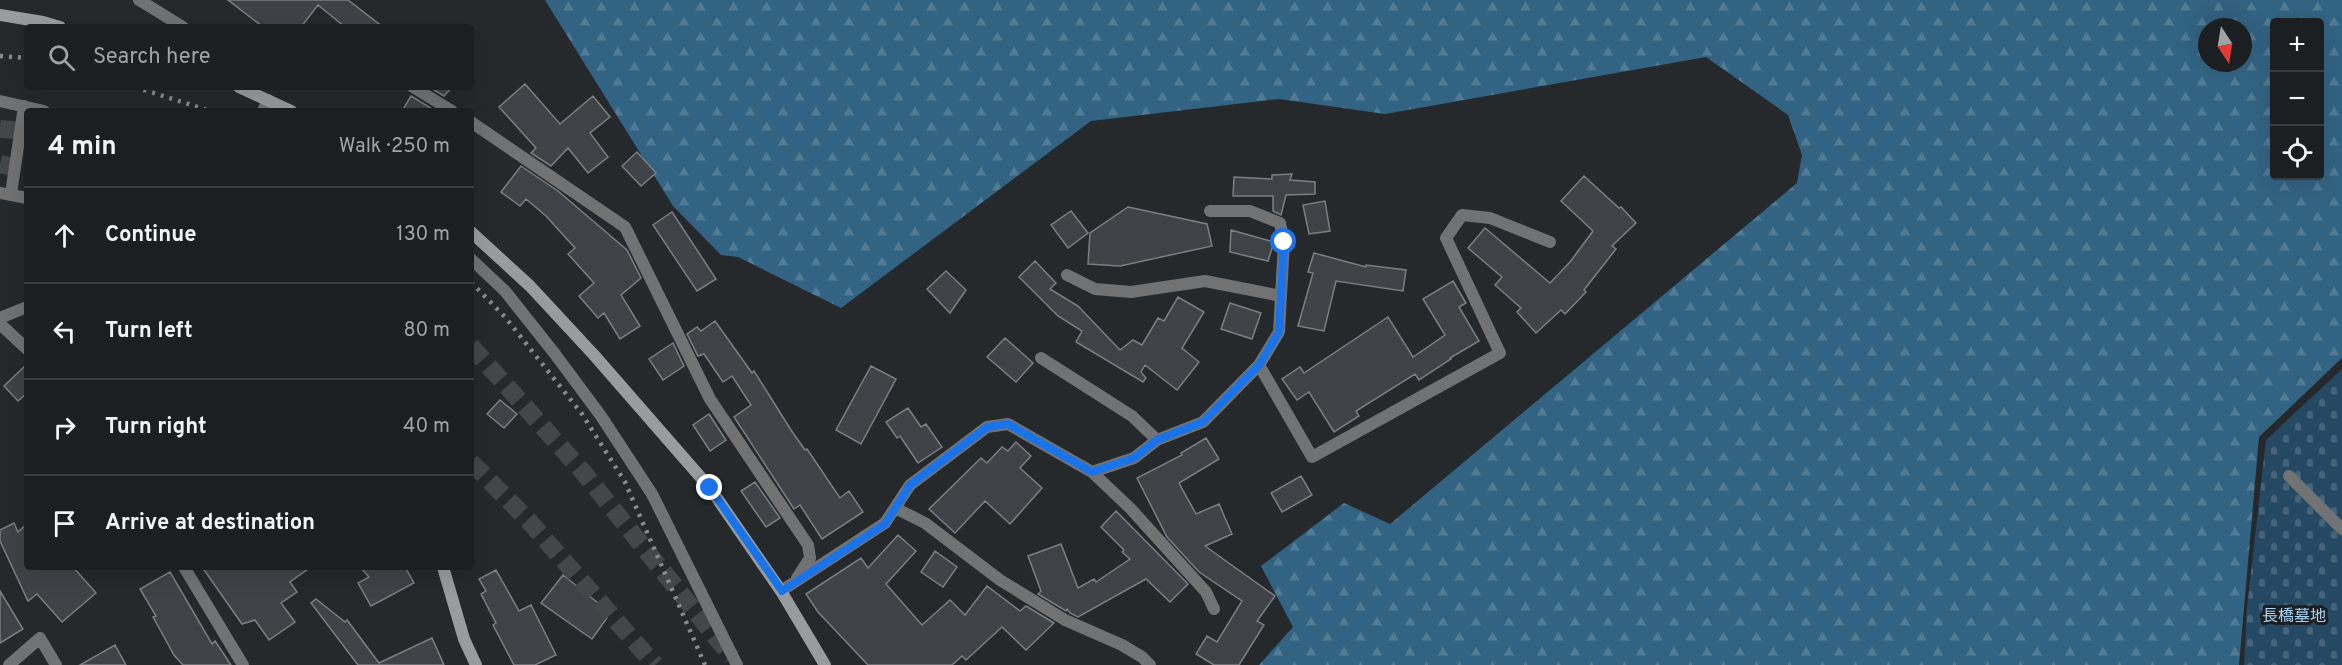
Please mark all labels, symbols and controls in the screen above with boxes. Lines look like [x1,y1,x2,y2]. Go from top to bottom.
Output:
north arrow [2198,18,2252,72]
map controls [2270,18,2324,180]
button: + [2270,18,2324,72]
search box [24,24,474,90]
icon: search [45,41,78,74]
text: Search here [93,44,211,71]
button: − [2270,72,2324,126]
button: locate [2270,126,2324,180]
text: 4 min [48,131,117,164]
text: Walk · 250 m [339,134,450,160]
icon: ahead [48,219,81,252]
text: Continue [105,222,196,249]
text: 130 m [396,222,450,248]
route start [1270,228,1296,254]
icon: left [48,315,81,348]
text: Turn left [105,318,193,345]
text: 80 m [404,318,450,344]
icon: right [48,411,81,444]
text: Turn right [105,414,207,441]
text: 40 m [403,414,450,440]
route end [696,474,722,500]
icon: arrive [48,507,81,540]
text: Arrive at destination [105,510,315,537]
park label: 長橋墓地 [2262,607,2326,627]

